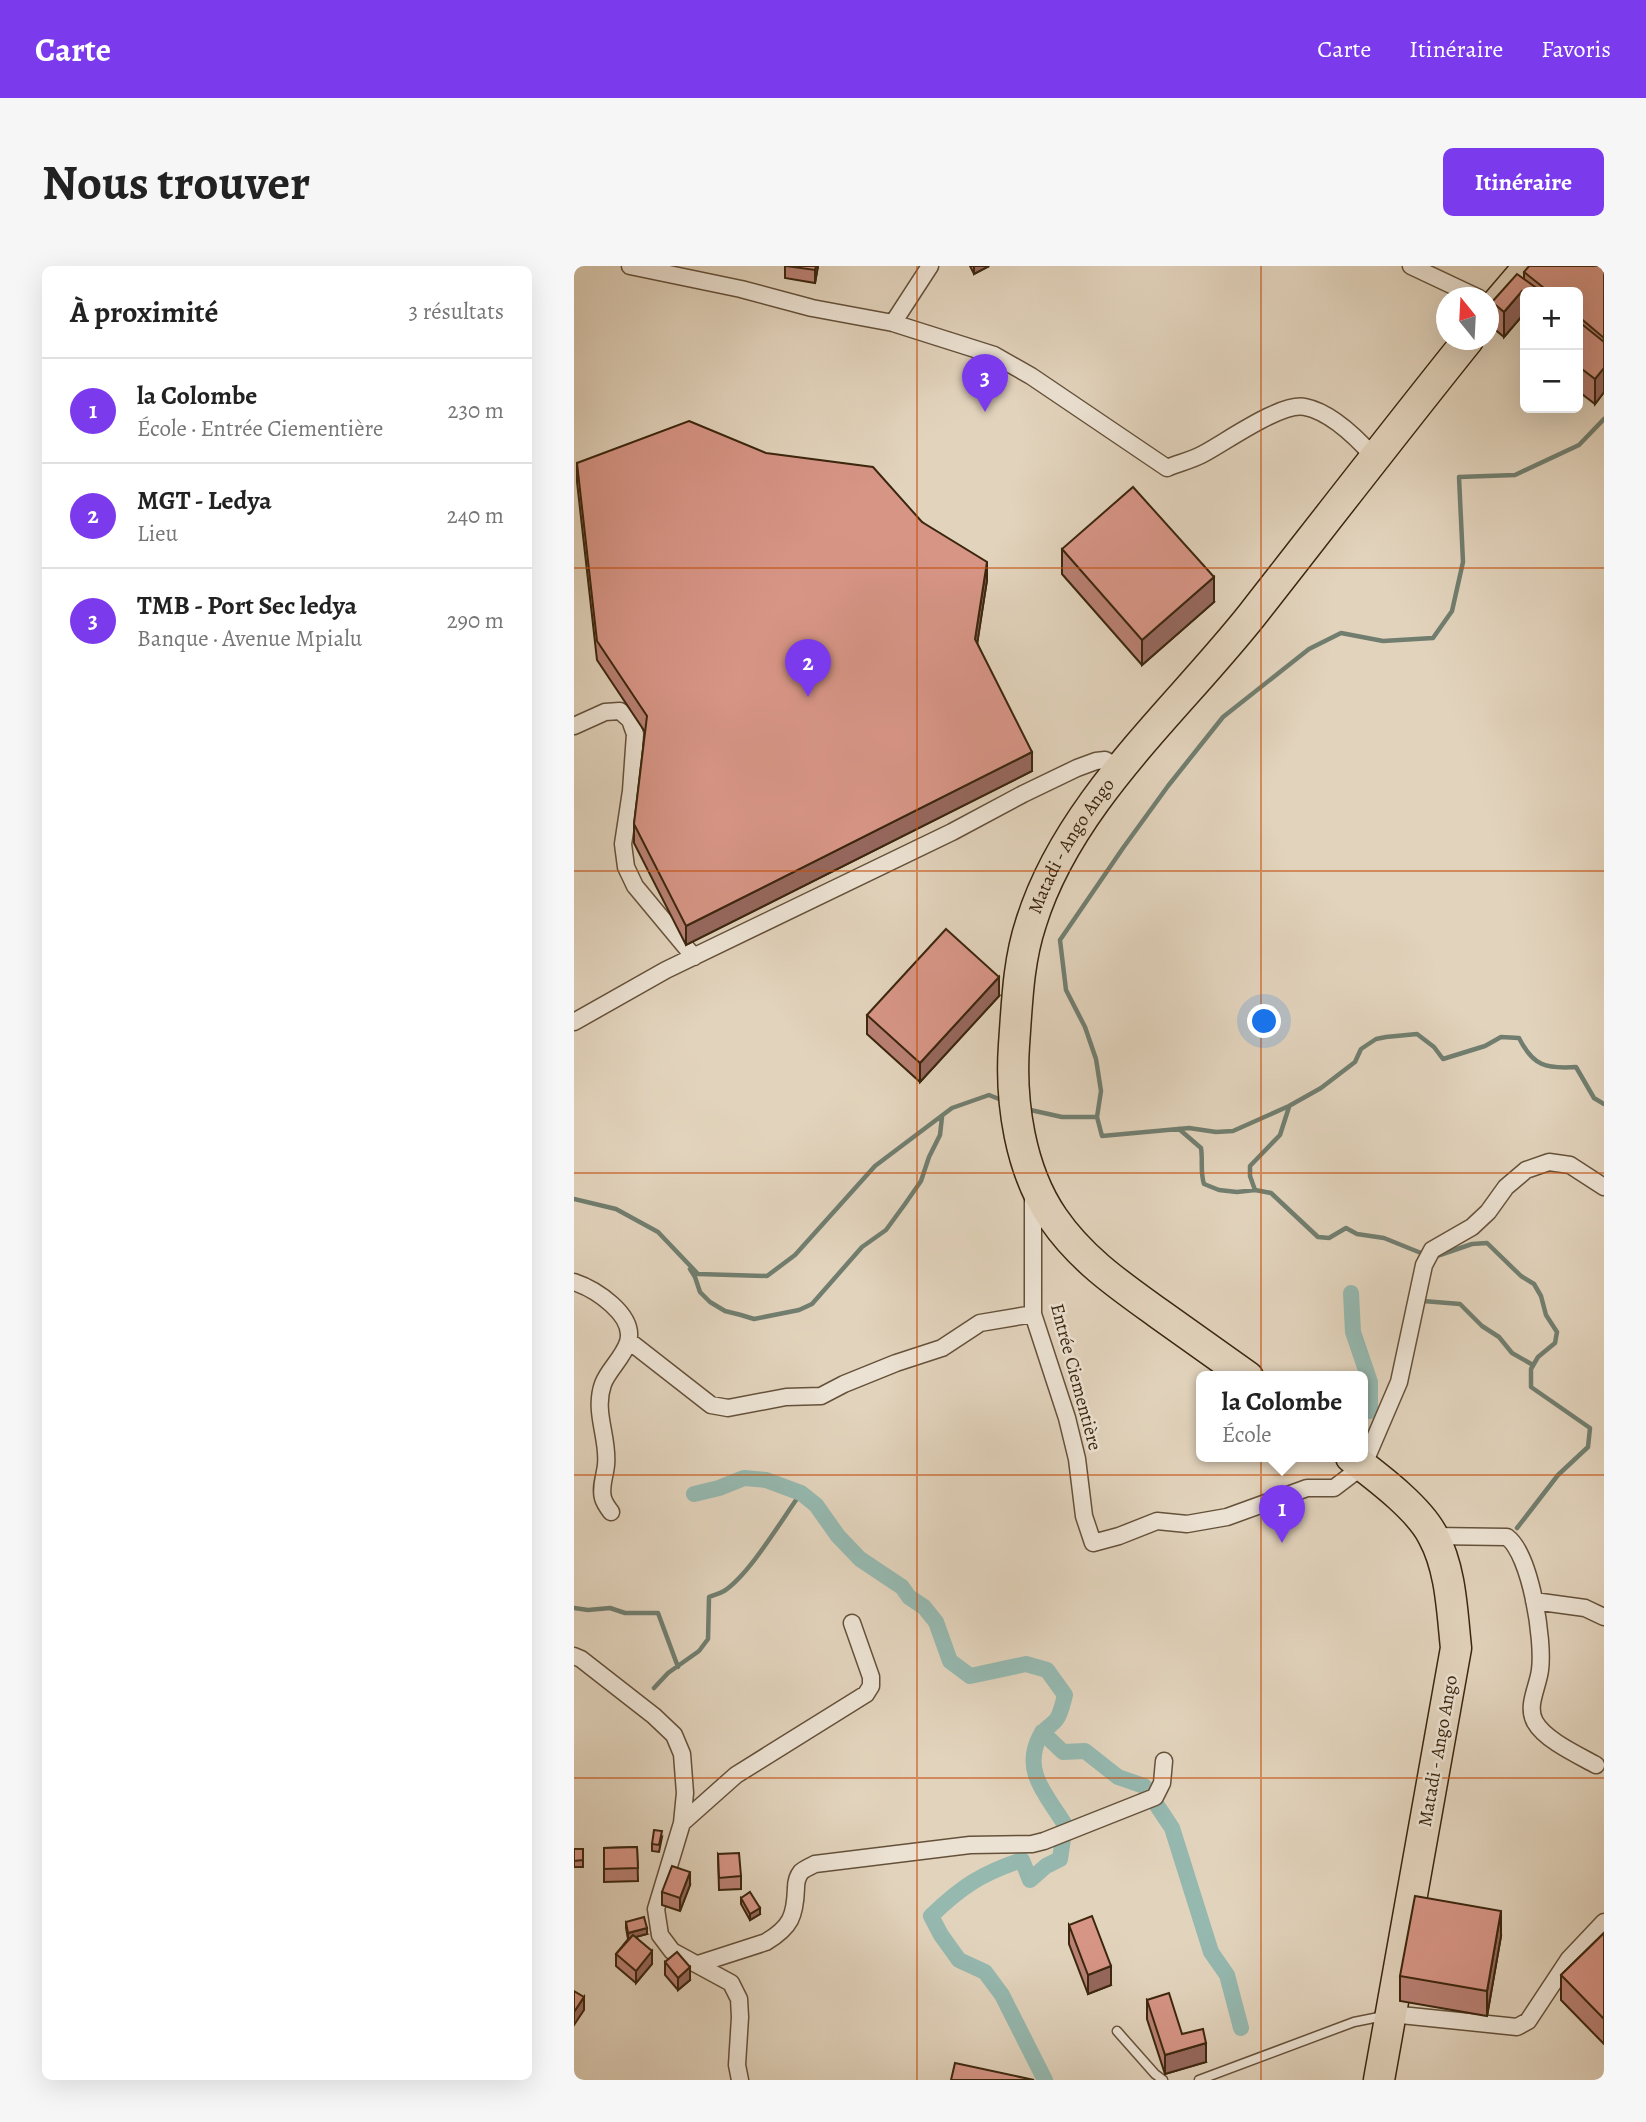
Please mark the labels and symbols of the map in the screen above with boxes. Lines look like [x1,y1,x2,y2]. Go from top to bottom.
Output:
north arrow [1436,287,1499,350]
pin: 3 [962,354,1008,412]
pin: 2 [785,639,831,697]
street label: Matadi - Ango Ango [1022,773,1121,918]
your location [1247,1004,1281,1038]
street label: Entrée Ciementière [1044,1301,1108,1453]
pin: 1 [1259,1485,1305,1543]
street label: Matadi - Ango Ango [1412,1673,1464,1829]

